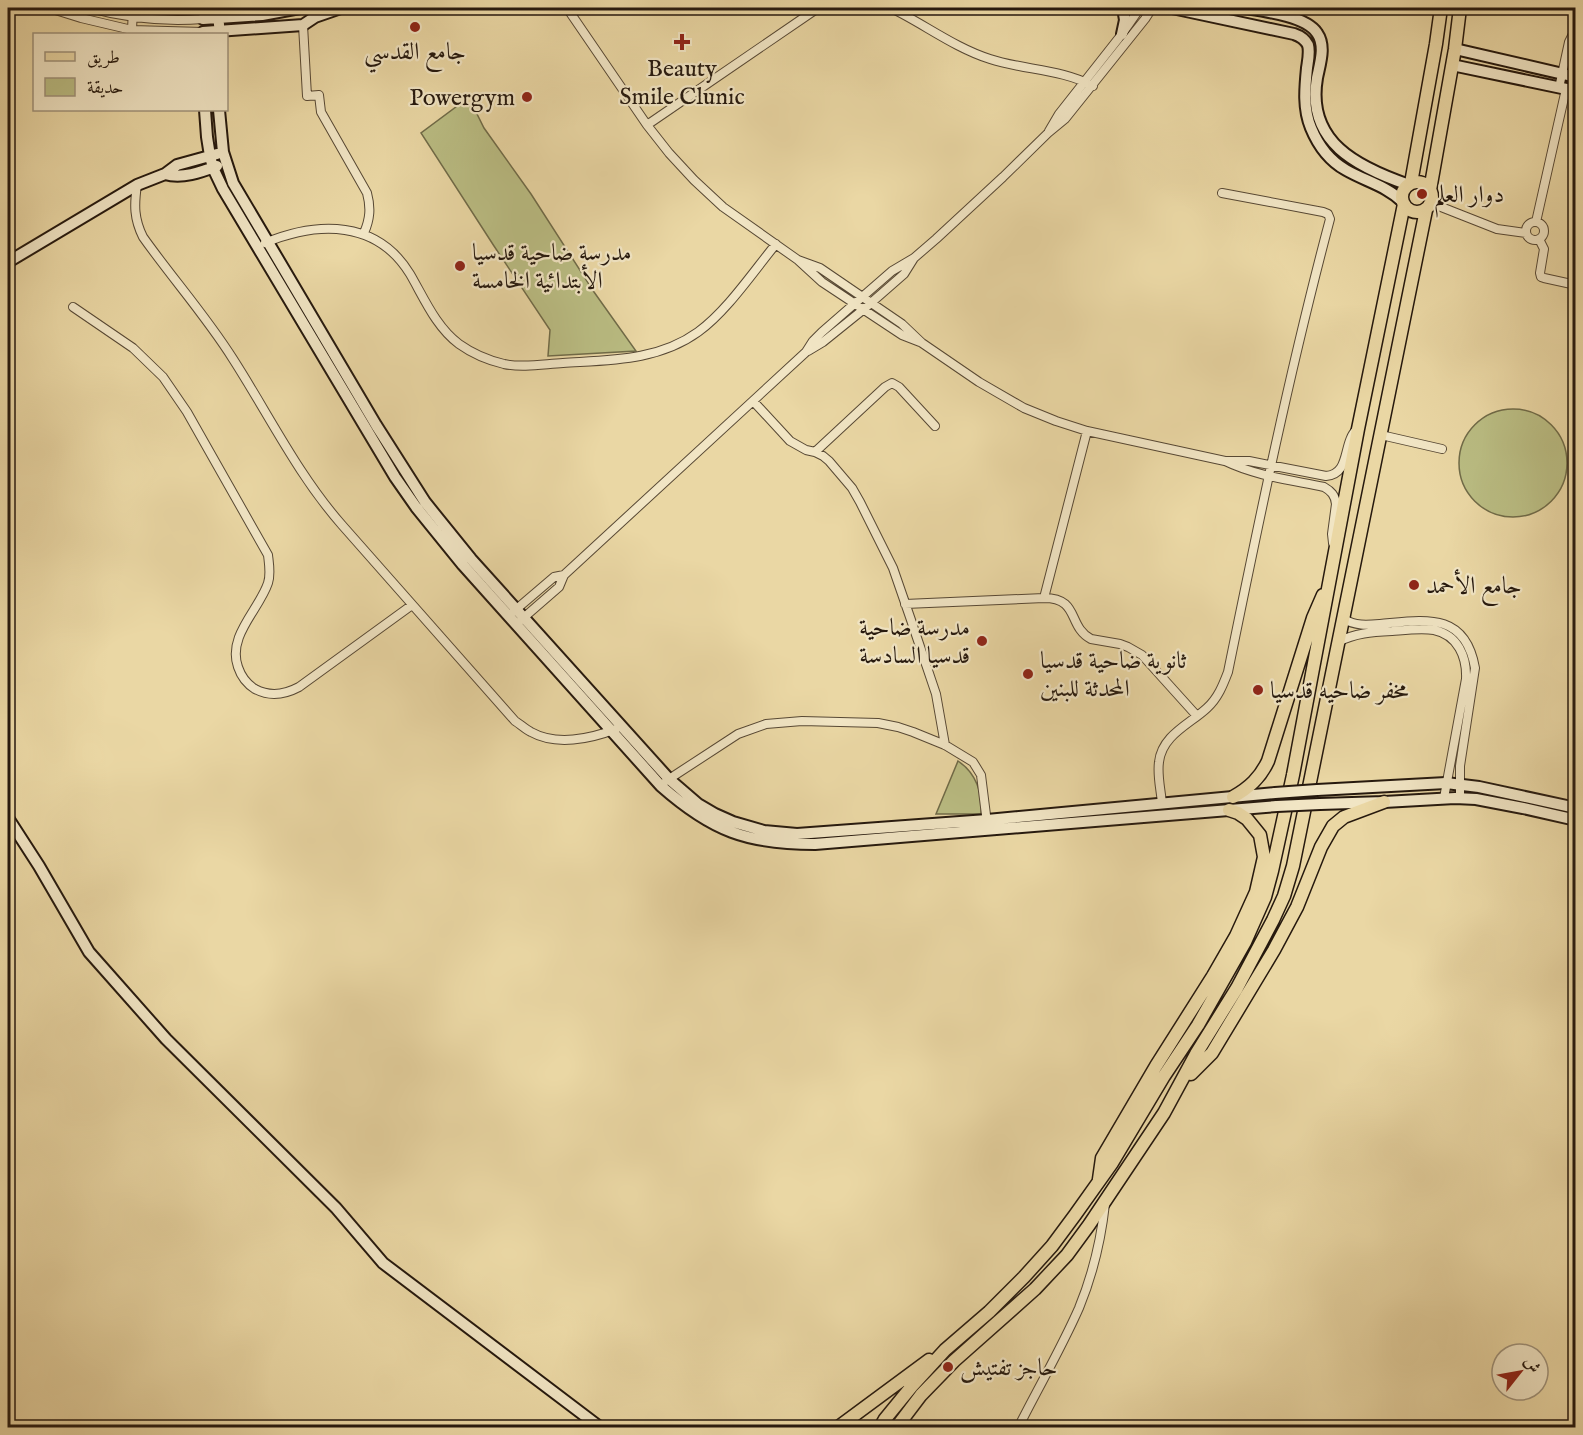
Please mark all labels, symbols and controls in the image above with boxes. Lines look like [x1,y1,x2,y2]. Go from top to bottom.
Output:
marker: جامع القدسي [408,20,422,34]
legend [33,33,228,111]
marker: Beauty Smile Clunic [673,33,691,51]
place label: جامع القدسي [364,37,466,73]
text: طريق [87,47,120,70]
place label: Beauty Smile Clunic [619,54,745,113]
text: حديقة [87,77,123,100]
place label: Powergym [409,83,515,114]
marker: Powergym [520,90,534,104]
place label: دوار العلم [1434,180,1504,218]
marker: دوار العلم [1415,187,1429,201]
place label: مدرسة ضاحية قدسيا الأبتدائية الخامسة [472,238,632,297]
marker: مدرسة ضاحية قدسيا الأبتدائية الخامسة [453,259,467,273]
place label: جامع الأحمد [1426,569,1522,607]
marker: جامع الأحمد [1407,578,1421,592]
place label: مدرسة ضاحية قدسيا السادسة [859,613,970,672]
marker: مدرسة ضاحية قدسيا السادسة [975,634,989,648]
place label: ثانوية ضاحية قدسيا المحدثة للبنين [1040,646,1187,705]
marker: ثانوية ضاحية قدسيا المحدثة للبنين [1021,667,1035,681]
place label: مخفر ضاحيه قدسيا [1270,676,1409,707]
marker: مخفر ضاحيه قدسيا [1251,683,1265,697]
north arrow [1490,1342,1550,1402]
place label: حاجز تفتيش [960,1353,1058,1384]
text: ش [1518,1353,1544,1377]
marker: حاجز تفتيش [941,1360,955,1374]

